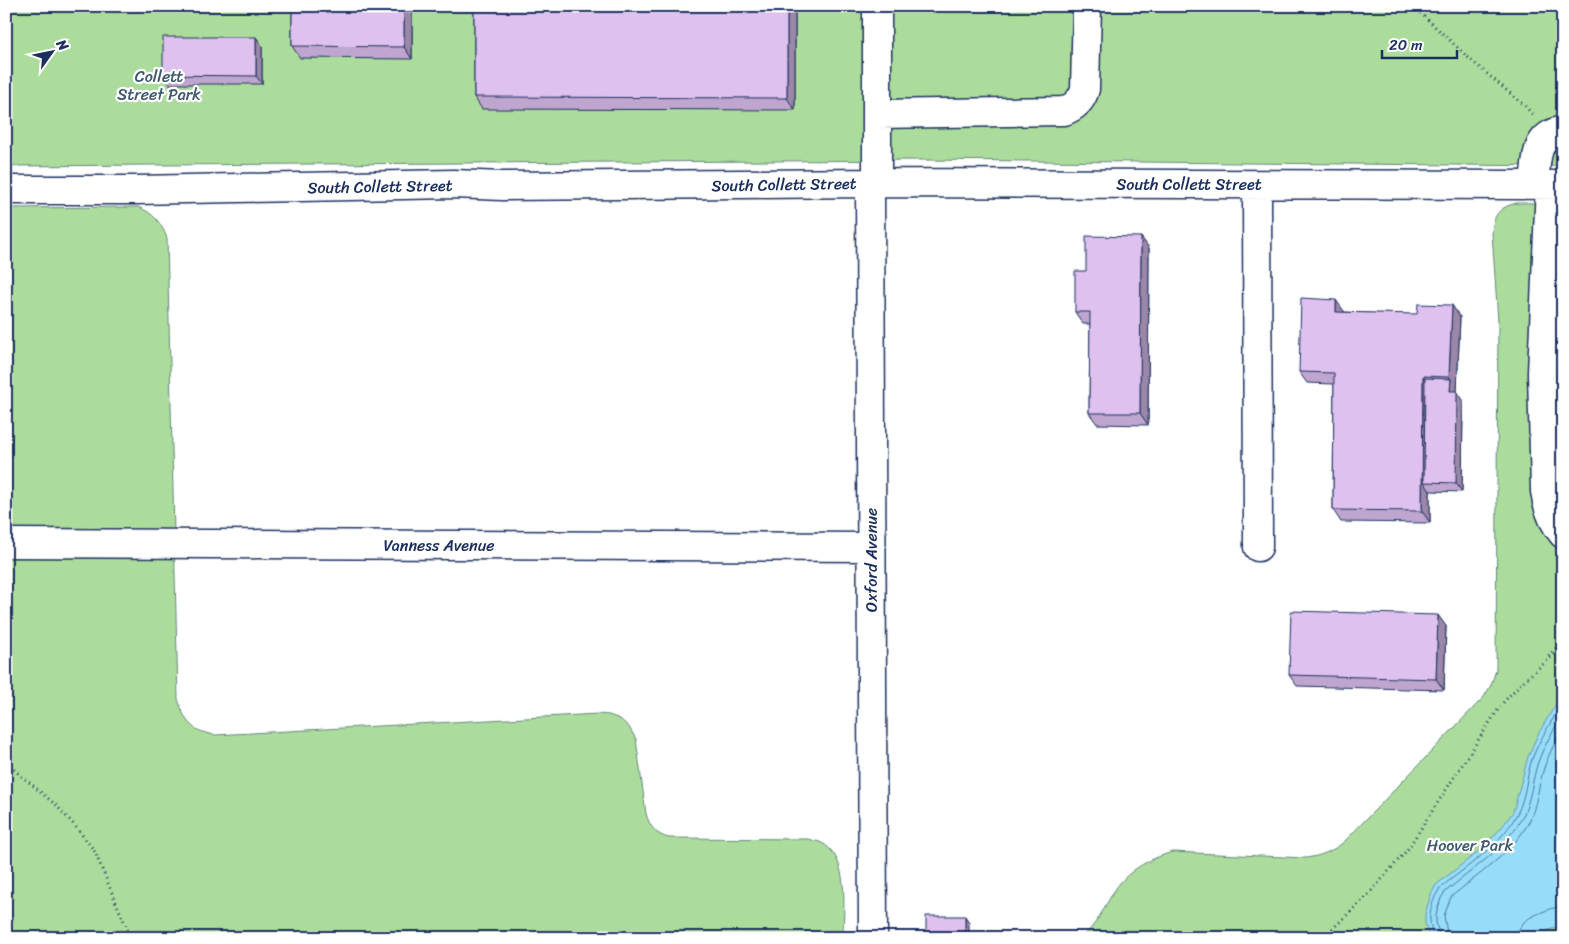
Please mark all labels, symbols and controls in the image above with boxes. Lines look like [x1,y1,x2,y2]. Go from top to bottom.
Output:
north arrow [28,28,78,78]
scale bar [1382,28,1456,60]
text: 20 m [1389,32,1423,58]
text: N [49,33,76,56]
park label: Collett Street Park [117,62,201,109]
street label: South Collett Street [711,169,857,200]
street label: South Collett Street [1116,170,1262,199]
street label: South Collett Street [307,171,453,202]
street label: Oxford Avenue [857,508,886,612]
street label: Vanness Avenue [383,531,495,560]
park label: Hoover Park [1427,831,1514,860]

